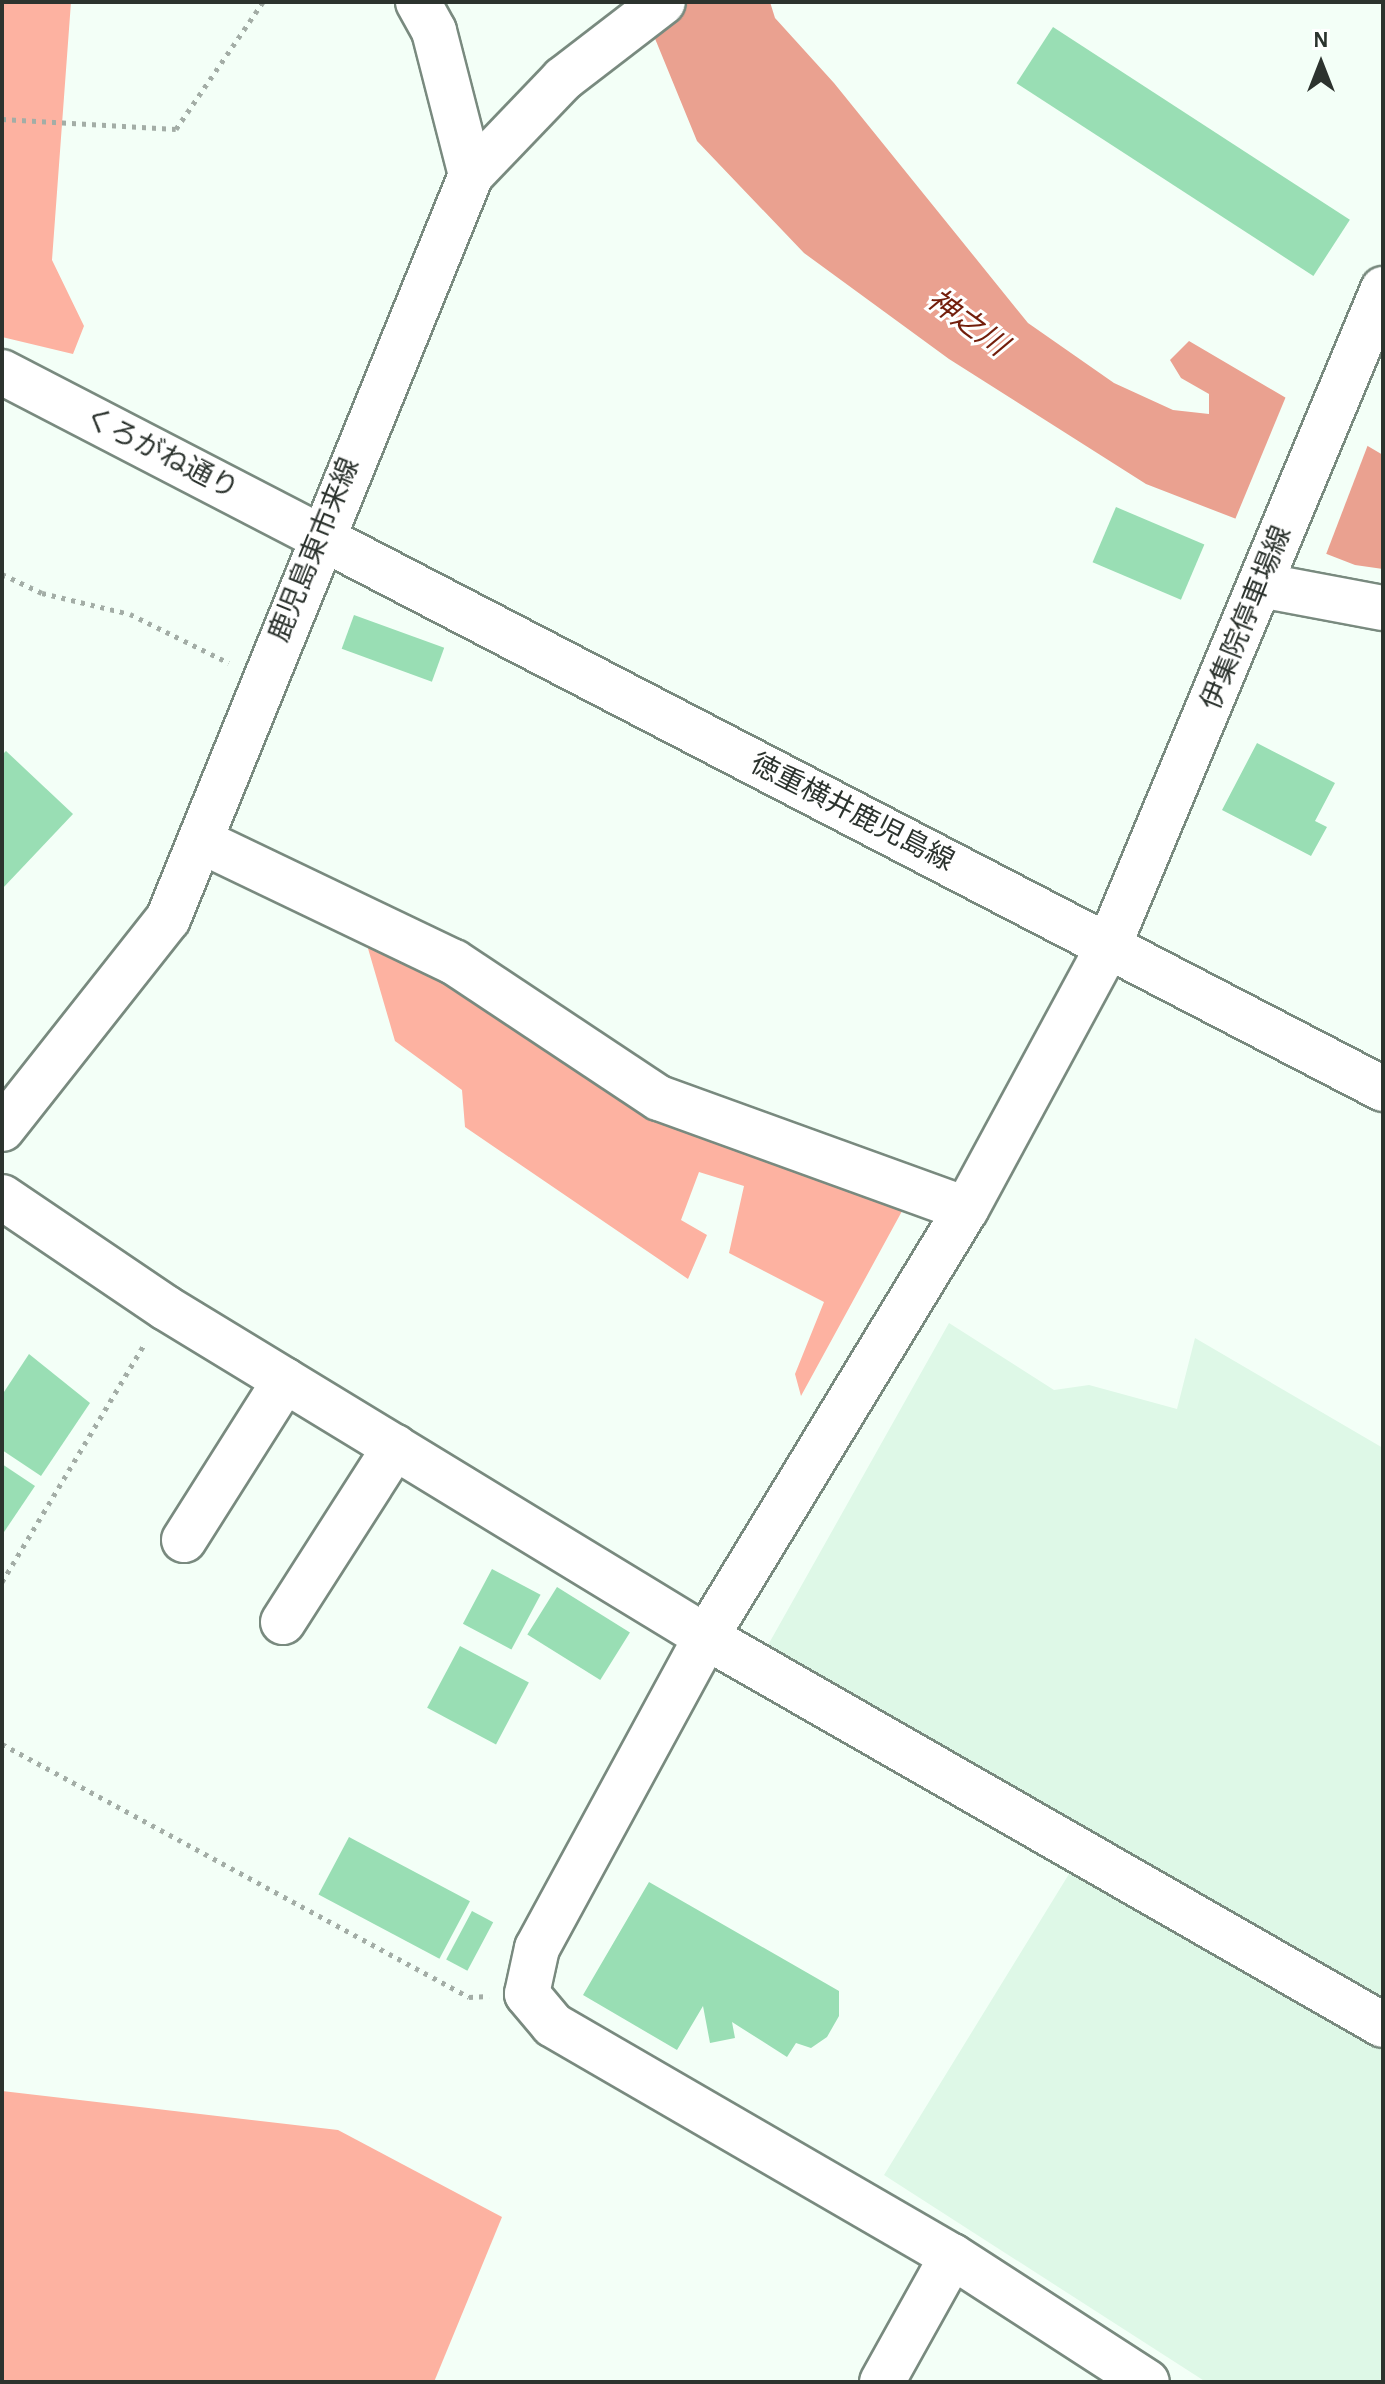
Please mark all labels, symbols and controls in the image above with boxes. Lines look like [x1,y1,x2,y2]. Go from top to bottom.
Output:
north arrow [1281,24,1361,104]
text: N [1313,29,1329,51]
water label: 神之川 [920,282,1014,364]
street label: くろがね通り [79,401,243,507]
street label: 鹿児島東市来線 [263,453,367,647]
street label: 伊集院停車場線 [1195,521,1299,715]
street label: 徳重横井鹿児島線 [745,747,959,879]

